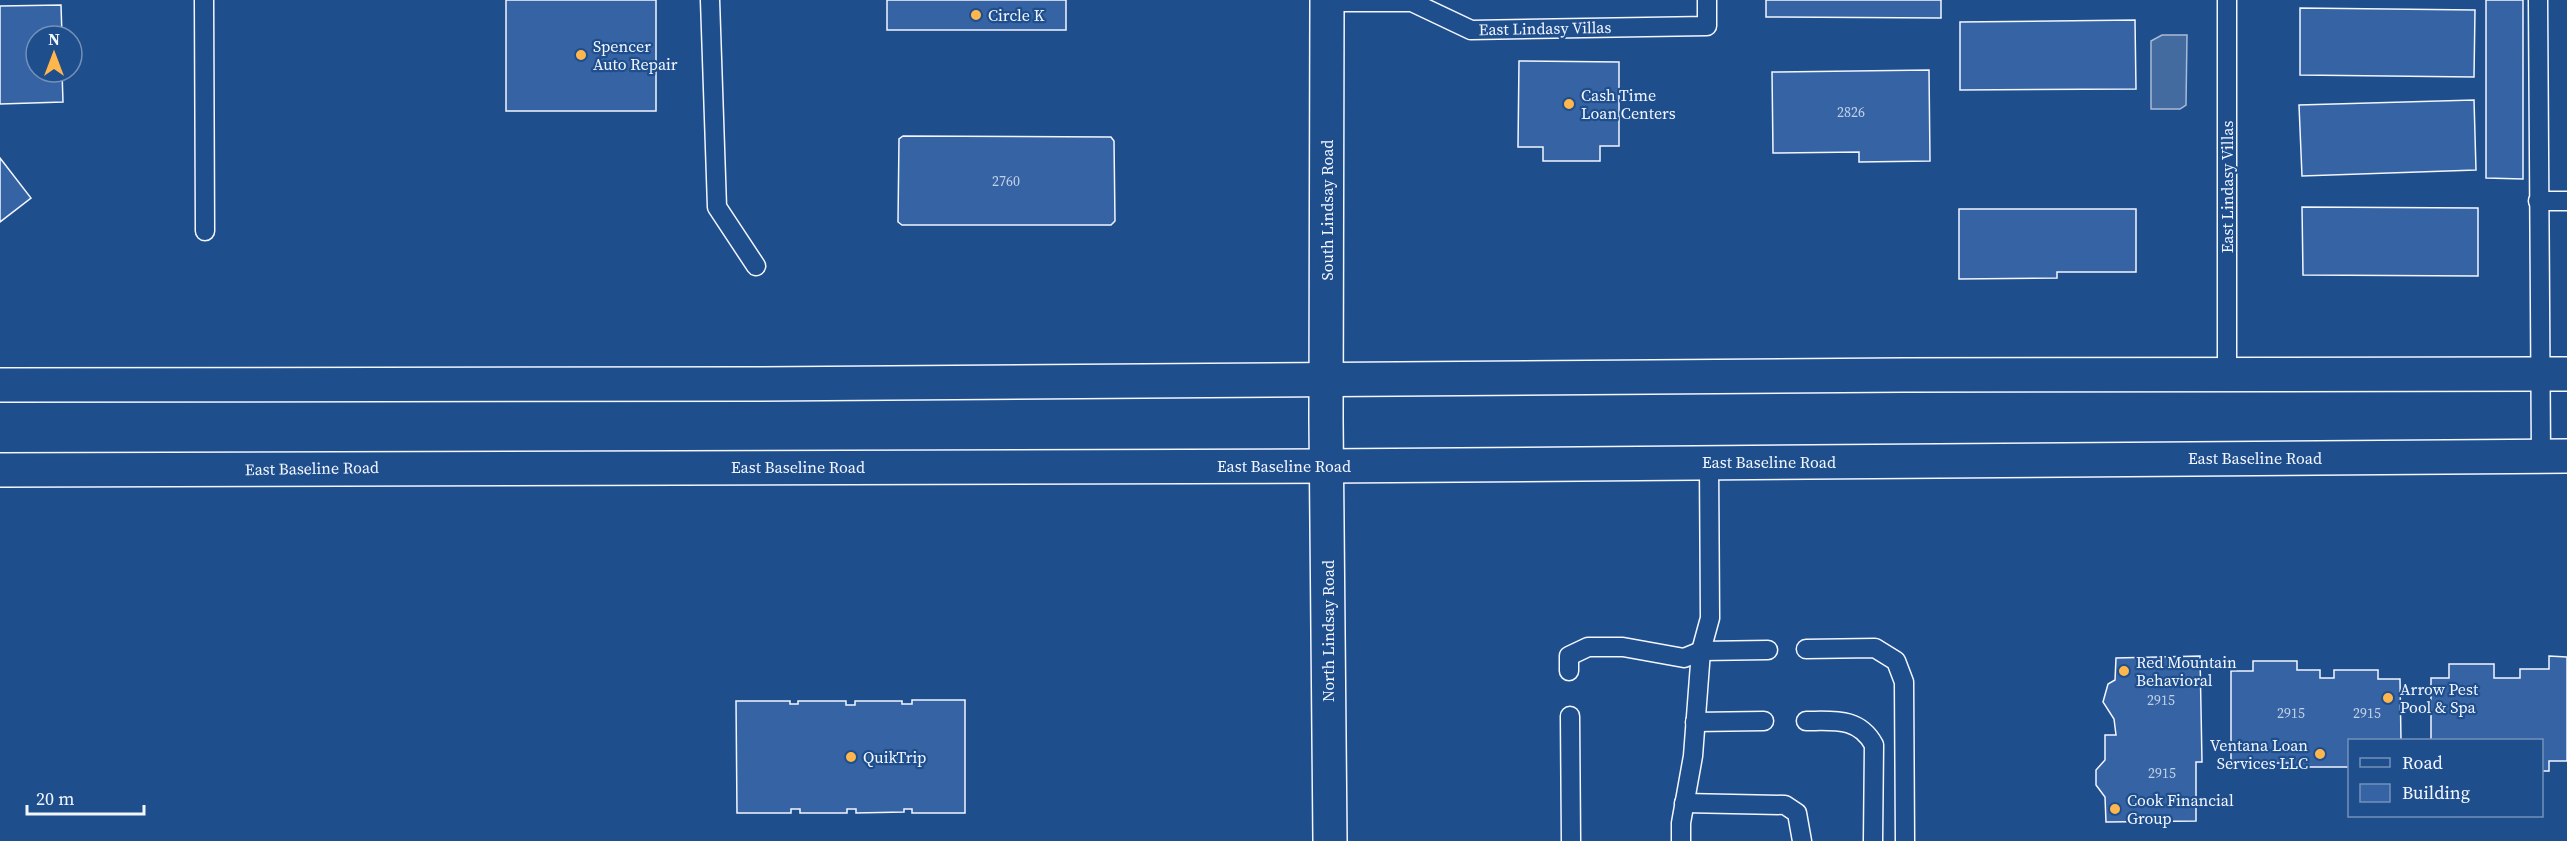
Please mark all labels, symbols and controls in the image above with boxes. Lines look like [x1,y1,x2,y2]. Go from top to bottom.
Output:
place label: Circle K [988,4,1045,26]
marker: Circle K [969,8,983,22]
street label: East Lindasy Villas [1478,16,1612,40]
north arrow [24,24,84,84]
text: N [48,28,60,50]
place label: Spencer Auto Repair [593,35,678,75]
marker: Spencer Auto Repair [574,48,588,62]
place label: Cash Time Loan Centers [1581,84,1676,124]
marker: Cash Time Loan Centers [1562,97,1576,111]
house number: 2826 [1837,102,1865,122]
street label: East Lindasy Villas [2216,121,2238,253]
street label: South Lindsay Road [1316,140,1338,280]
house number: 2760 [992,171,1020,191]
street label: East Baseline Road [2188,447,2322,469]
street label: East Baseline Road [1702,451,1836,473]
street label: East Baseline Road [1217,455,1351,477]
street label: East Baseline Road [245,456,379,480]
street label: East Baseline Road [731,456,865,478]
street label: North Lindsay Road [1317,560,1339,702]
place label: Red Mountain Behavioral [2136,651,2237,691]
marker: Red Mountain Behavioral [2117,664,2131,678]
place label: Arrow Pest Pool & Spa [2400,678,2479,718]
house number: 2915 [2147,690,2175,710]
marker: Arrow Pest Pool & Spa [2381,691,2395,705]
house number: 2915 [2277,703,2305,723]
house number: 2915 [2353,703,2381,723]
place label: Ventana Loan Services LLC [2210,734,2308,774]
legend [2348,739,2543,817]
place label: QuikTrip [863,746,926,768]
marker: Ventana Loan Services LLC [2313,747,2327,761]
marker: QuikTrip [844,750,858,764]
text: Road [2402,750,2443,775]
house number: 2915 [2148,763,2176,783]
scale bar [27,778,144,816]
text: Building [2402,780,2470,805]
text: 20 m [36,786,74,811]
place label: Cook Financial Group [2127,789,2234,829]
marker: Cook Financial Group [2108,802,2122,816]

